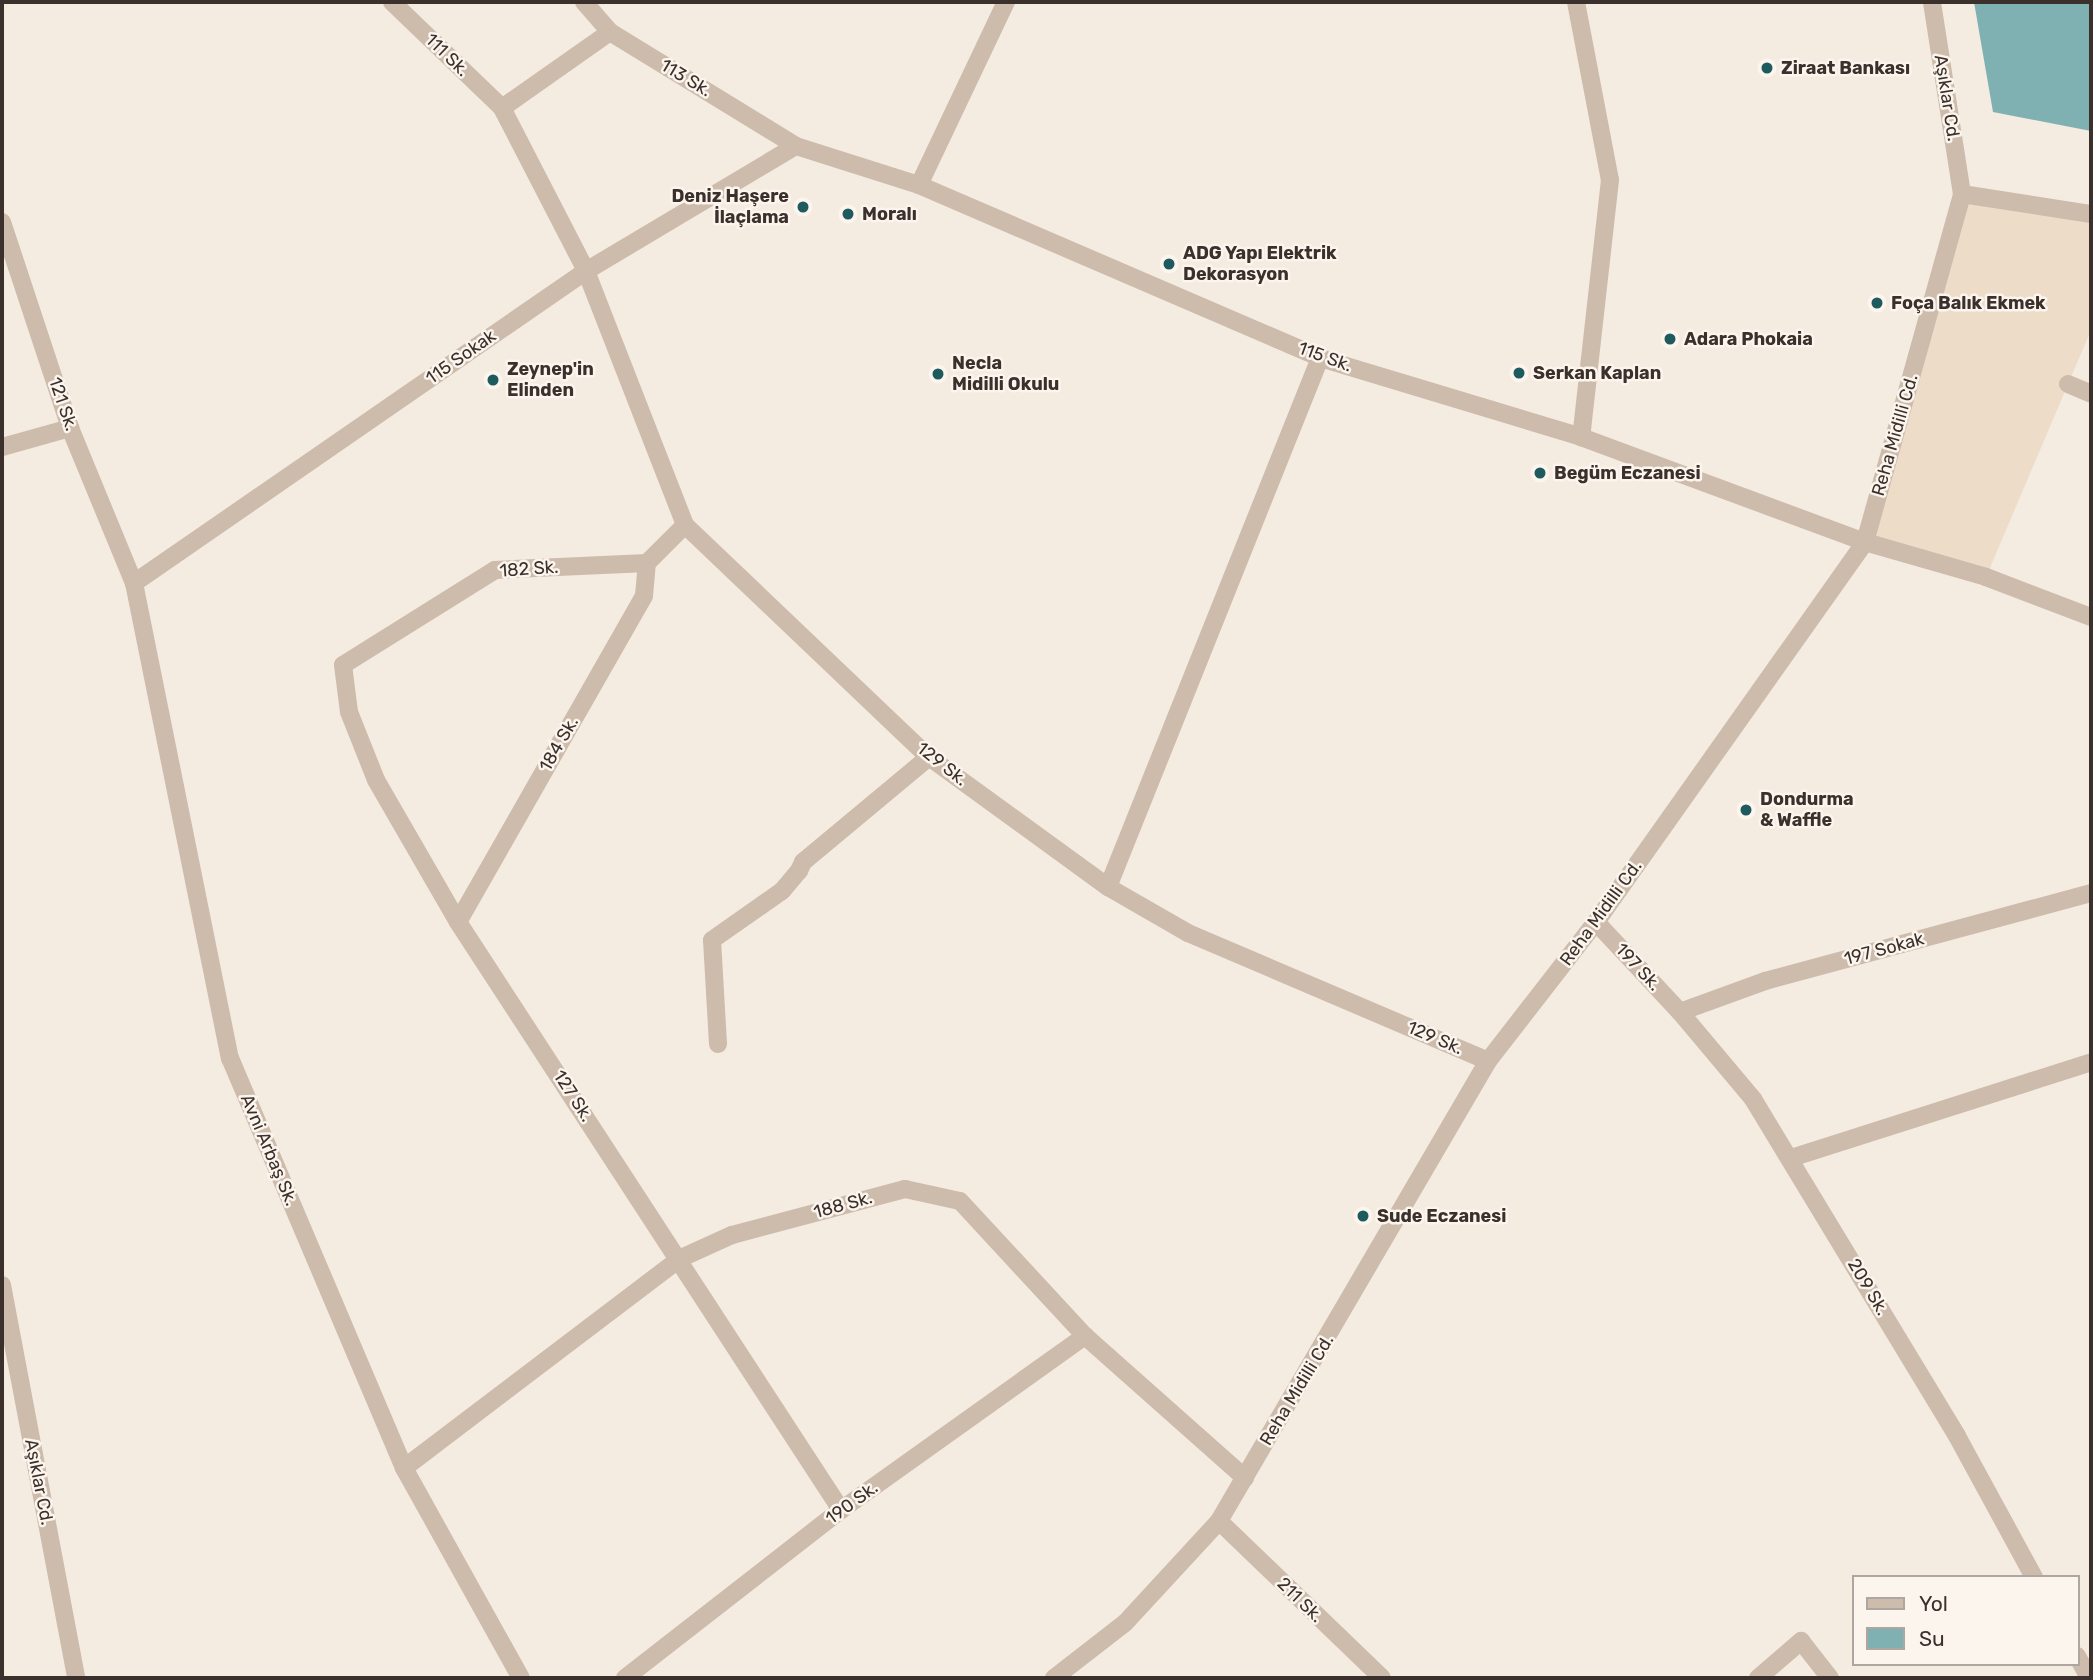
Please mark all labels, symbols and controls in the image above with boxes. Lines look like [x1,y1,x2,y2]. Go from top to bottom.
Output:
street label: 111 Sk. [421,29,473,81]
street label: Aşıklar Cd. [1929,53,1965,143]
street label: 113 Sk. [657,54,715,102]
place label: Ziraat Bankası [1781,57,1910,79]
marker: Ziraat Bankası [1759,60,1775,76]
place label: Deniz Haşere İlaçlama [671,186,789,228]
marker: Deniz Haşere İlaçlama [795,199,811,215]
place label: Moralı [862,203,917,225]
marker: Moralı [840,206,856,222]
place label: ADG Yapı Elektrik Dekorasyon [1183,243,1337,286]
marker: ADG Yapı Elektrik Dekorasyon [1161,256,1177,272]
place label: Foça Balık Ekmek [1891,292,2046,314]
marker: Foça Balık Ekmek [1869,295,1885,311]
street label: 115 Sokak [422,325,500,389]
place label: Adara Phokaia [1684,328,1813,350]
marker: Adara Phokaia [1662,331,1678,347]
street label: 115 Sk. [1295,337,1355,377]
place label: Necla Midilli Okulu [952,353,1059,396]
place label: Zeynep'in Elinden [507,359,594,402]
place label: Serkan Kaplan [1533,362,1661,384]
marker: Serkan Kaplan [1511,365,1527,381]
marker: Necla Midilli Okulu [930,366,946,382]
marker: Zeynep'in Elinden [485,372,501,388]
street label: Reha Midilli Cd. [1867,372,1923,498]
street label: 121 Sk. [44,374,82,434]
place label: Begüm Eczanesi [1554,462,1701,484]
marker: Begüm Eczanesi [1532,465,1548,481]
street label: 182 Sk. [499,556,559,582]
street label: 184 Sk. [535,713,583,775]
street label: 129 Sk. [912,738,972,790]
place label: Dondurma & Waffle [1760,789,1854,832]
marker: Dondurma & Waffle [1738,802,1754,818]
street label: Reha Midilli Cd. [1555,856,1647,970]
street label: 197 Sokak [1842,928,1926,970]
street label: 197 Sk. [1611,939,1665,995]
street label: 129 Sk. [1404,1017,1466,1059]
street label: 127 Sk. [548,1066,598,1126]
street label: Avni Arbaş Sk. [236,1091,302,1209]
street label: 188 Sk. [811,1187,875,1223]
place label: Sude Eczanesi [1377,1205,1506,1227]
marker: Sude Eczanesi [1355,1208,1371,1224]
street label: 209 Sk. [1843,1255,1893,1319]
street label: Reha Midilli Cd. [1255,1331,1339,1449]
street label: Aşıklar Cd. [20,1437,58,1527]
street label: 190 Sk. [822,1477,882,1529]
street label: 211 Sk. [1273,1573,1327,1627]
legend [1852,1575,2079,1666]
text: Yol [1919,1591,1948,1616]
text: Su [1919,1626,1945,1651]

